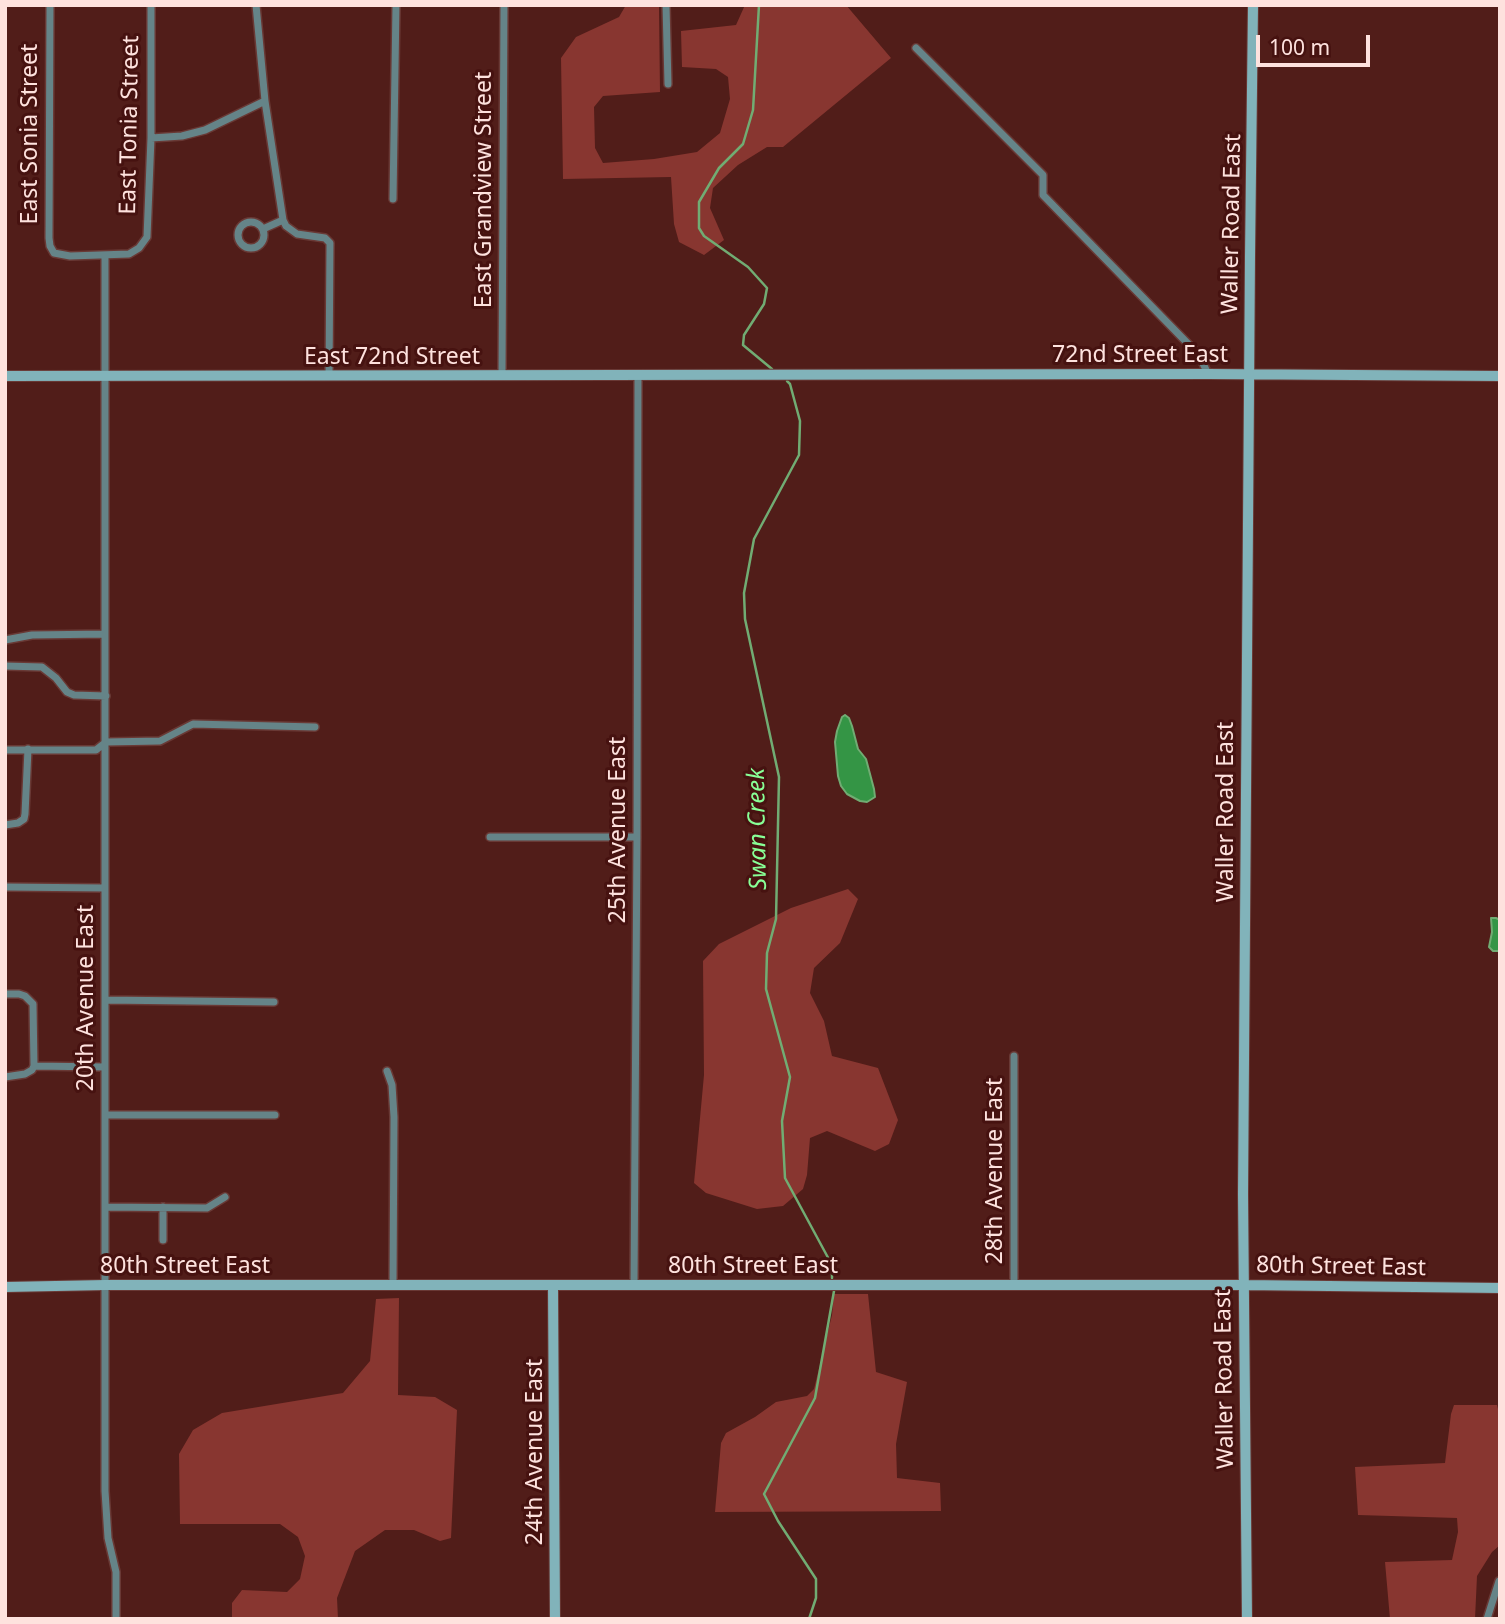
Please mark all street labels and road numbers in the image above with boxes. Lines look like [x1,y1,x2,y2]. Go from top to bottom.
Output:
street label: East Tonia Street [115,35,145,215]
street label: East Sonia Street [16,44,44,224]
street label: East Grandview Street [470,72,498,308]
street label: Waller Road East [1217,134,1247,314]
street label: 72nd Street East [1052,341,1228,369]
street label: East 72nd Street [304,343,480,371]
street label: Waller Road East [1212,722,1240,902]
street label: 25th Avenue East [604,737,632,923]
street label: 20th Avenue East [72,905,100,1091]
street label: 28th Avenue East [981,1078,1009,1264]
street label: 80th Street East [100,1252,270,1280]
street label: 80th Street East [668,1252,838,1280]
street label: 80th Street East [1256,1252,1426,1282]
street label: Waller Road East [1210,1289,1240,1469]
street label: 24th Avenue East [521,1359,549,1545]

